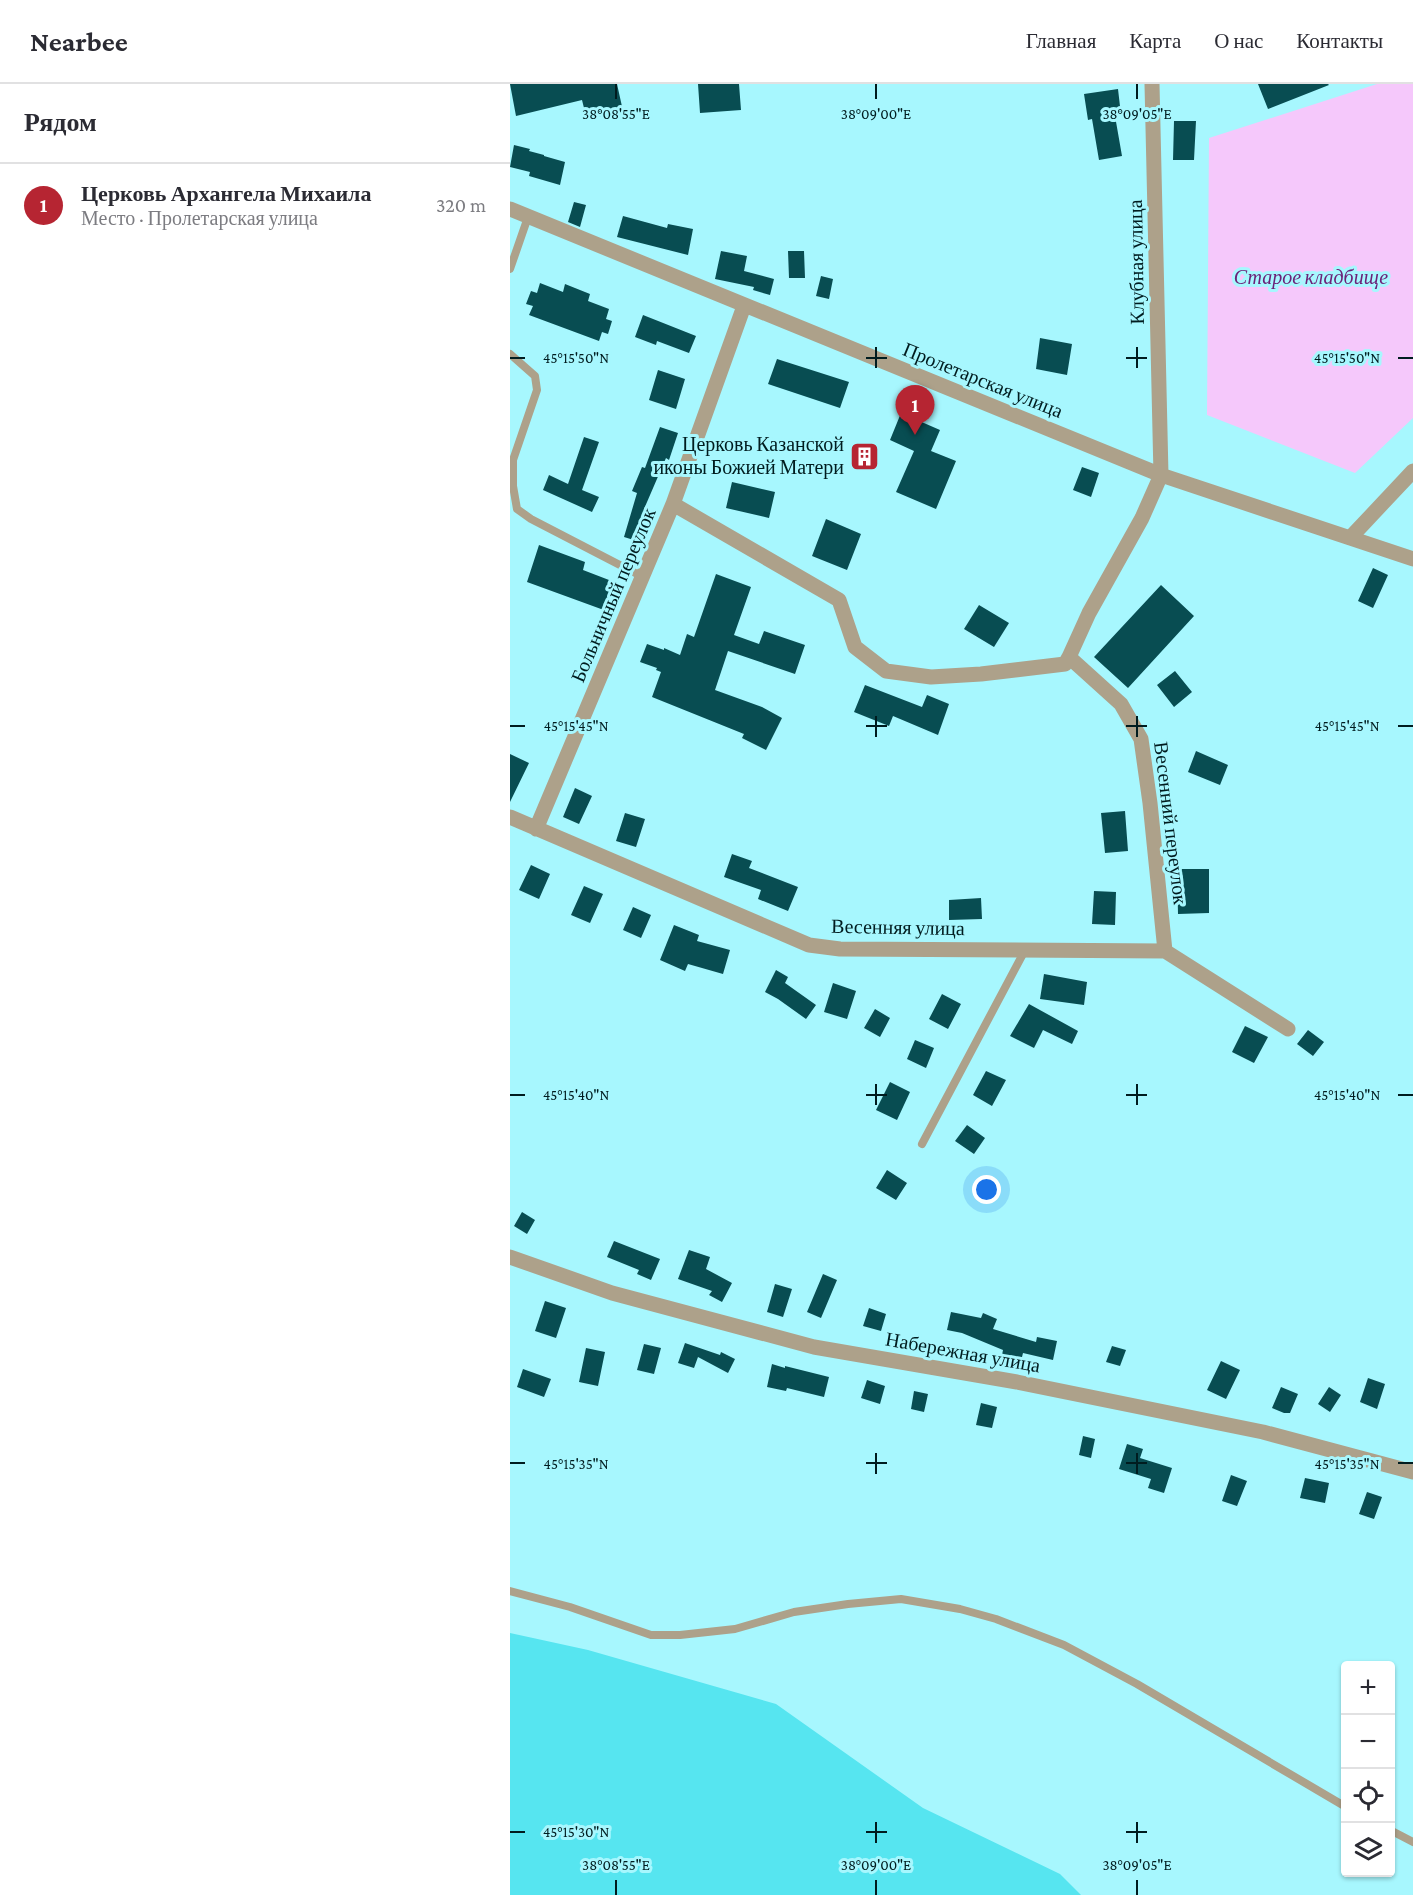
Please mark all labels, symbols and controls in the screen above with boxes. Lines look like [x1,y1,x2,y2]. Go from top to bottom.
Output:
text: Nearbee [30,26,128,57]
text: Главная [1026,29,1096,53]
text: Карта [1129,29,1181,53]
text: О нас [1214,29,1263,53]
text: Контакты [1296,29,1383,53]
text: 38°08'55"E [582,106,650,122]
text: 38°09'00"E [841,106,911,122]
text: 38°09'05"E [1102,106,1172,122]
text: Рядом [24,108,97,137]
text: Церковь Архангела Михаила [81,181,371,206]
text: 1 [40,194,47,216]
text: 320 m [436,194,486,216]
street label: Клубная улица [1124,199,1149,325]
text: Место · Пролетарская улица [81,207,318,229]
park label: Старое кладбище [1234,266,1388,289]
street label: Пролетарская улица [900,338,1066,423]
text: 45°15'50"N [543,350,609,366]
text: 45°15'50"N [1314,350,1380,366]
pin: 1 [896,386,934,435]
place label: Церковь Казанской иконы Божией Матери [653,433,844,479]
building icon: Церковь Казанской иконы Божией Матери [849,440,881,472]
street label: Больничный переулок [566,504,661,686]
text: 45°15'45"N [543,718,609,734]
text: 45°15'45"N [1314,718,1380,734]
street label: Весенний переулок [1149,740,1192,906]
street label: Весенняя улица [831,915,965,940]
text: 45°15'40"N [543,1087,609,1103]
text: 45°15'40"N [1314,1087,1380,1103]
your location [972,1175,1001,1204]
street label: Набережная улица [884,1328,1042,1377]
text: 45°15'35"N [543,1456,609,1472]
text: 45°15'35"N [1314,1456,1380,1472]
map controls [1341,1661,1395,1877]
button: + [1341,1661,1395,1715]
button: − [1341,1715,1395,1769]
button: locate [1341,1769,1395,1823]
button: layers [1341,1823,1395,1877]
text: 45°15'30"N [543,1824,609,1840]
text: 38°08'55"E [582,1857,650,1873]
text: 38°09'00"E [841,1857,911,1873]
text: 38°09'05"E [1102,1857,1172,1873]

